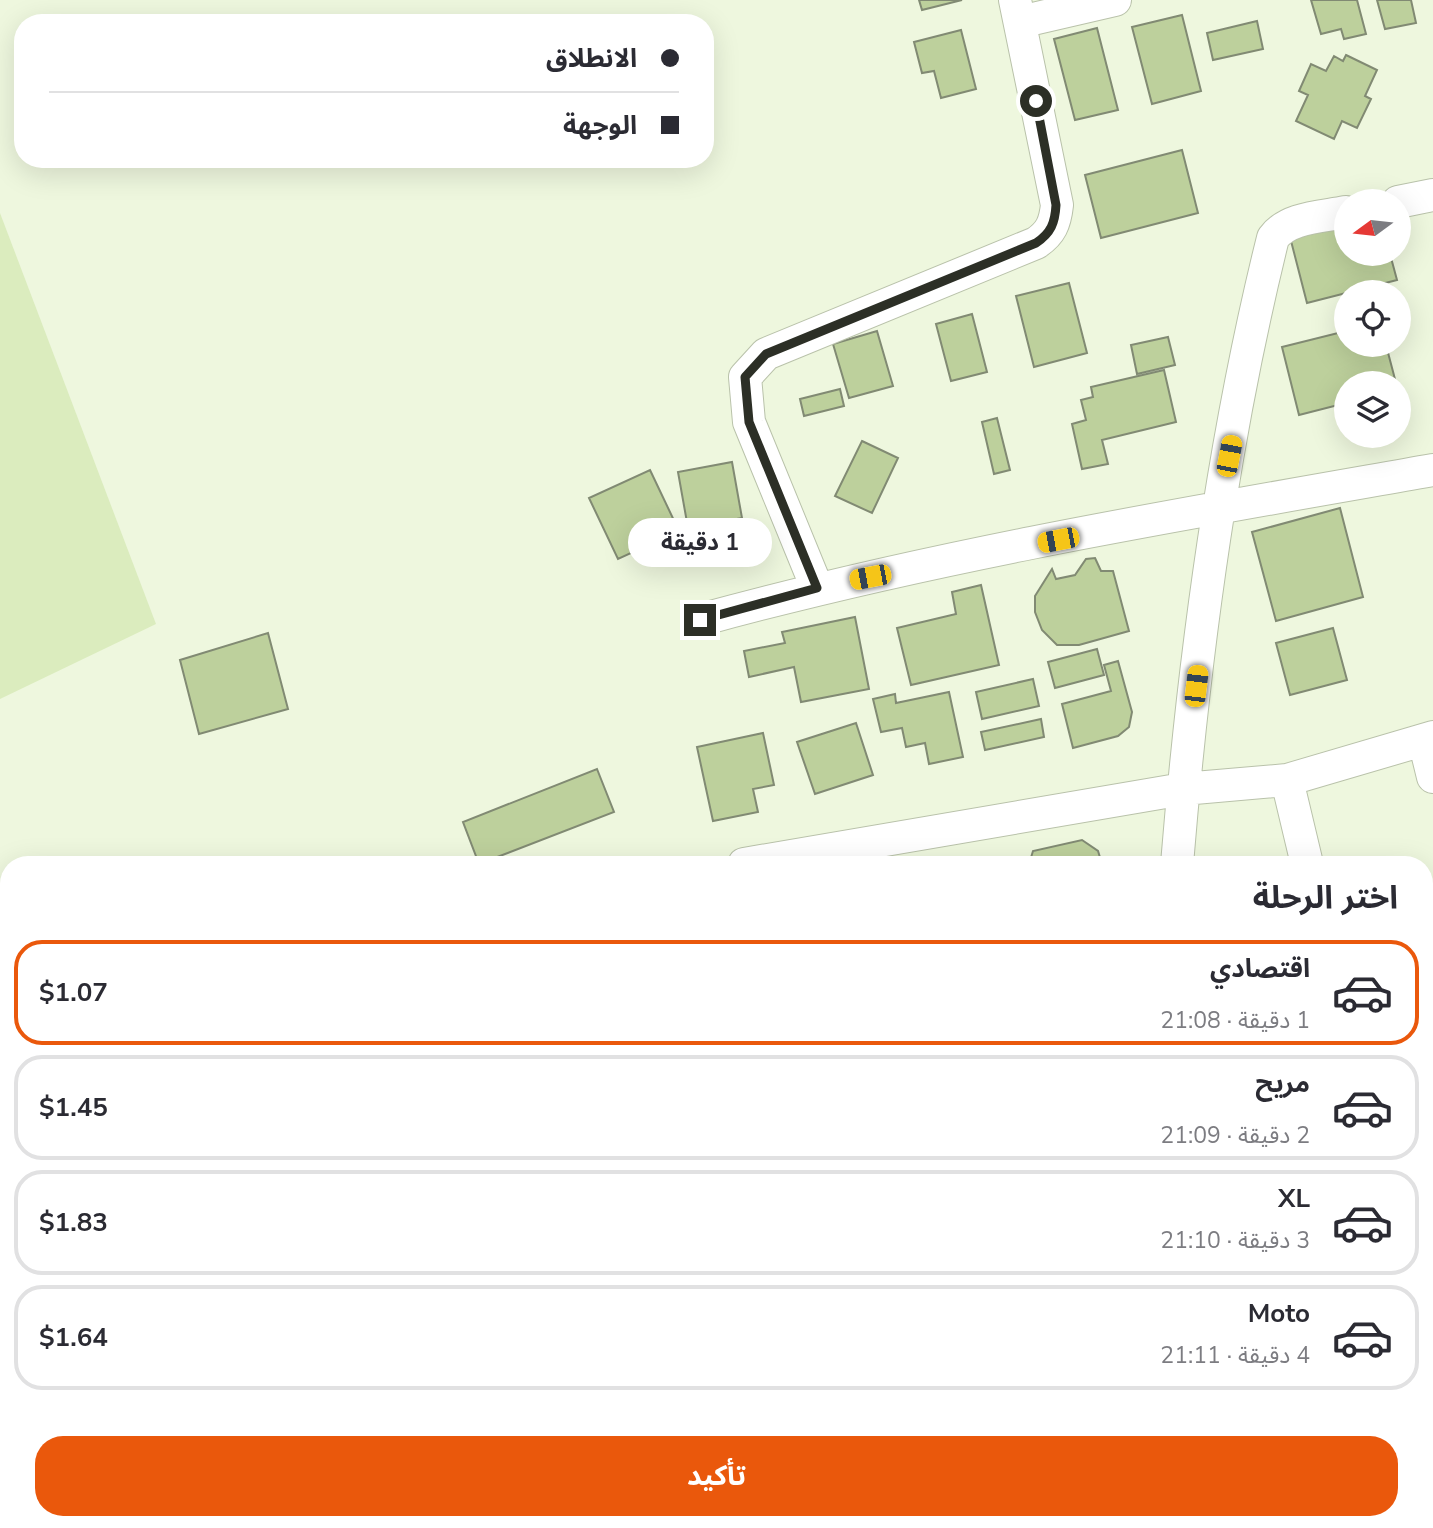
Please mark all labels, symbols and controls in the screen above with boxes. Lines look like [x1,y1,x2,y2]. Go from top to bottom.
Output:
text: الانطلاق [546,41,637,76]
route start [1020,85,1052,117]
text: الوجهة [563,108,637,143]
north arrow [1334,189,1410,266]
map controls [1334,189,1411,448]
button: locate [1334,280,1411,357]
button: layers [1334,371,1411,448]
car [1215,433,1244,479]
callout: 1 دقيقة [628,518,772,568]
car [1036,526,1081,554]
text: 1 دقيقة [661,527,739,558]
car [848,563,893,591]
route end [684,604,716,636]
car [1184,664,1209,708]
text: اختر الرحلة [1253,876,1398,919]
text: اقتصادي [1210,951,1310,986]
icon: car [1331,961,1394,1024]
text: $1.07 [39,975,108,1010]
text: 1 دقيقة · 21:08 [1160,1005,1310,1036]
text: مريح [1255,1066,1310,1101]
icon: car [1331,1076,1394,1139]
text: $1.45 [39,1090,108,1125]
text: 2 دقيقة · 21:09 [1160,1120,1310,1151]
text: XL [1278,1181,1310,1216]
icon: car [1331,1191,1394,1254]
text: $1.83 [39,1205,108,1240]
text: 3 دقيقة · 21:10 [1160,1225,1310,1256]
text: Moto [1248,1296,1310,1331]
icon: car [1331,1306,1394,1369]
text: $1.64 [39,1320,108,1355]
text: 4 دقيقة · 21:11 [1160,1340,1310,1371]
button: تأكيد [35,1436,1398,1516]

